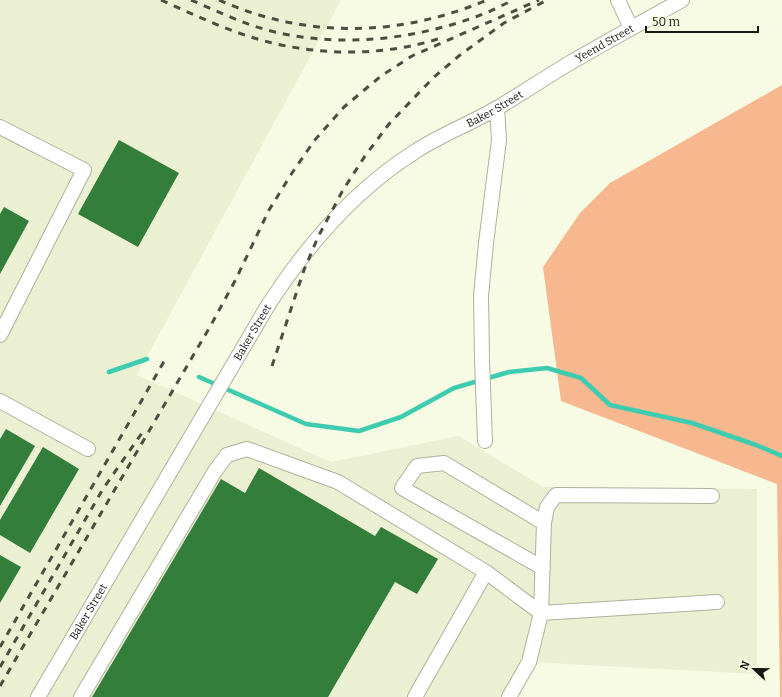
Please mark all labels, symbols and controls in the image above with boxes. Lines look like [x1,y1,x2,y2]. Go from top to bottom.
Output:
scale bar [646,8,758,34]
text: 50 m [652,15,681,29]
street label: Yeend Street [573,22,636,65]
street label: Baker Street [464,88,525,130]
street label: Baker Street [231,302,274,363]
street label: Baker Street [67,581,110,642]
north arrow [734,649,774,689]
text: N [738,659,753,672]

